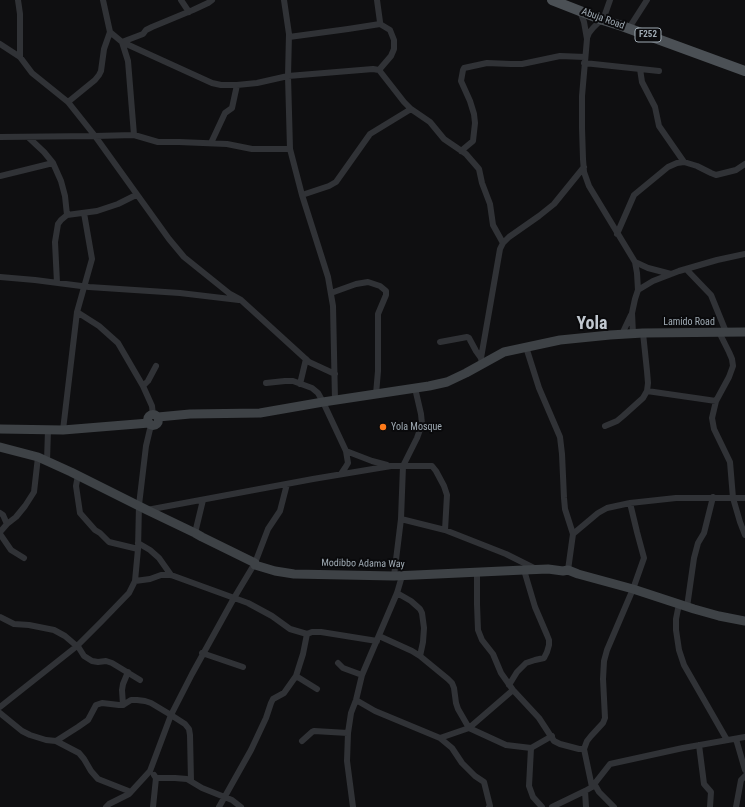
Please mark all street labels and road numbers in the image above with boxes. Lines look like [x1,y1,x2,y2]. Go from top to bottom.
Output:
street label: Abuja Road [580,6,626,32]
road number: F252 [635,28,661,42]
street label: Lamido Road [663,316,715,328]
street label: Modibbo Adama Way [321,557,405,571]

